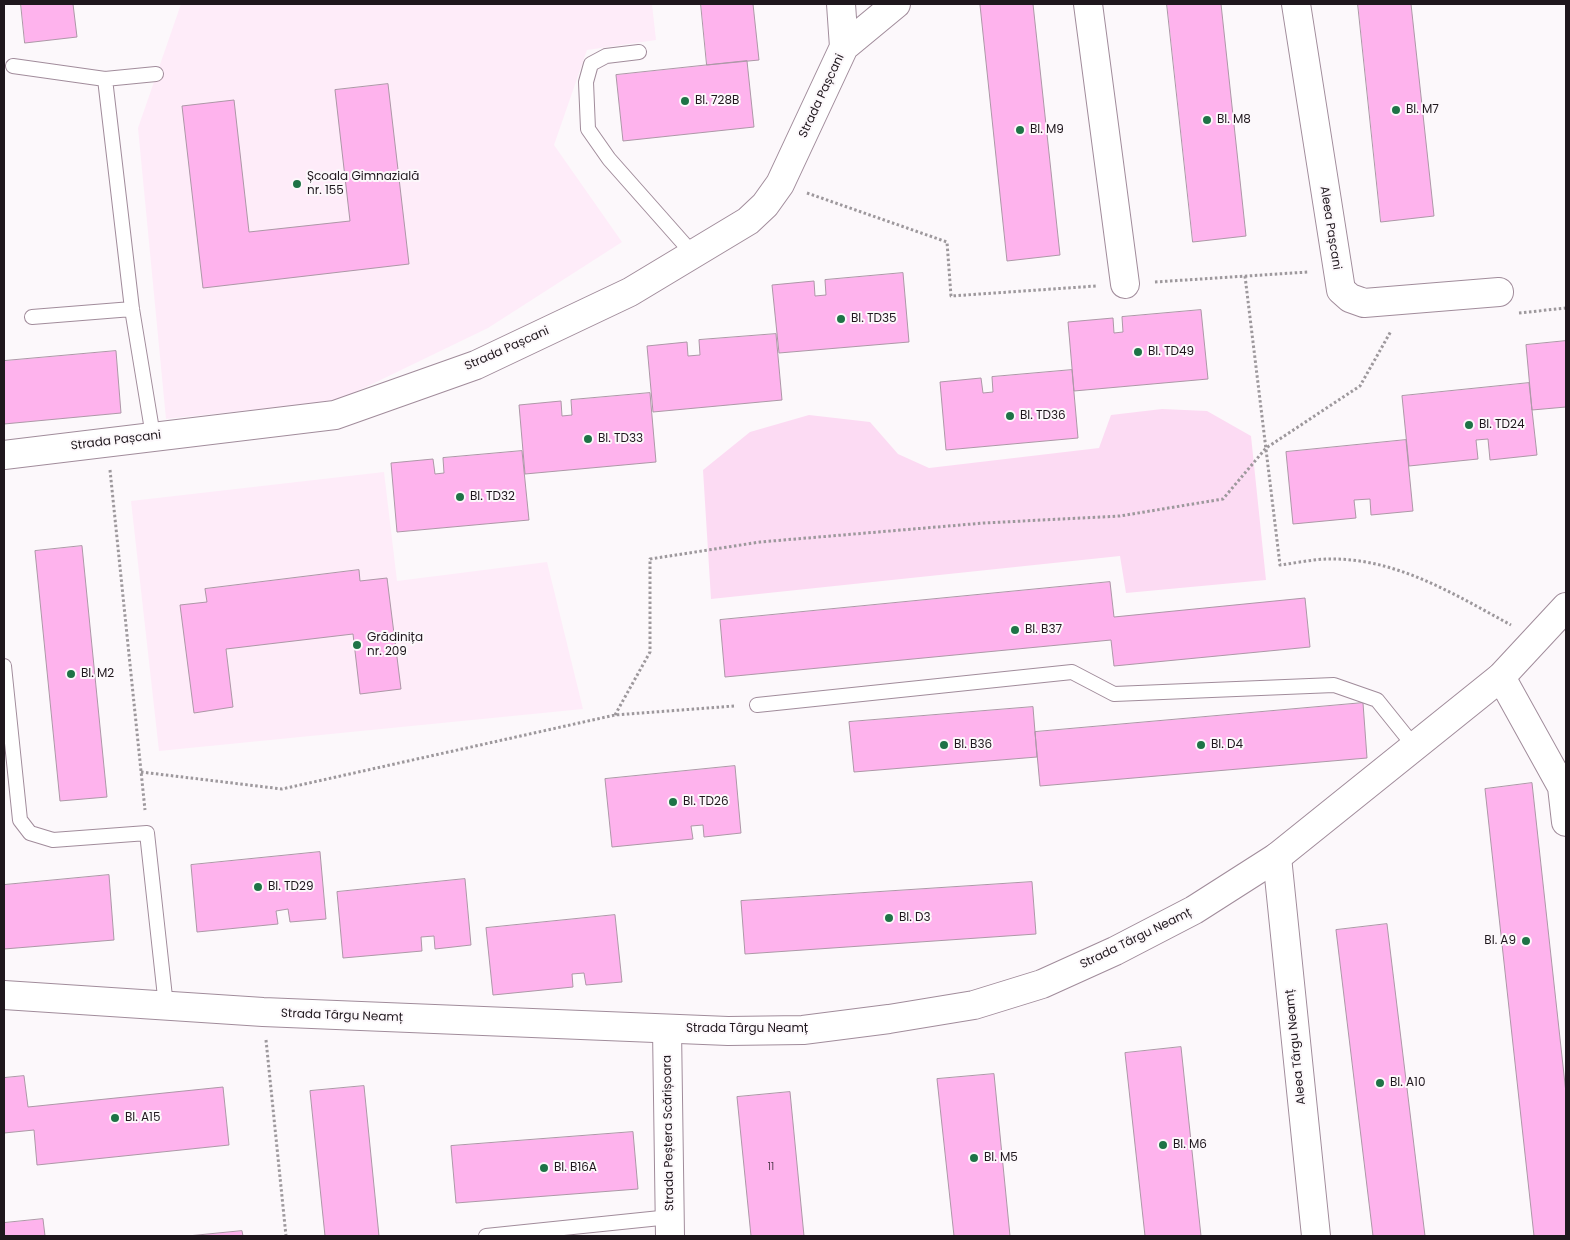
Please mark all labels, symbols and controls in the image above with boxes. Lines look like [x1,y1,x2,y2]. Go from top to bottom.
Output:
street label: Strada Pașcani [796,52,848,140]
place label: Bl. 728B [695,94,739,108]
marker: Bl. 728B [679,95,691,107]
place label: Bl. M7 [1406,103,1439,117]
marker: Bl. M7 [1390,104,1402,116]
place label: Bl. M8 [1217,113,1251,127]
marker: Bl. M8 [1201,114,1213,126]
place label: Bl. M9 [1030,123,1064,137]
marker: Bl. M9 [1014,124,1026,136]
place label: Școala Gimnazială nr. 155 [307,170,419,198]
marker: Școala Gimnazială nr. 155 [291,178,303,190]
street label: Aleea Pașcani [1316,185,1344,271]
place label: Bl. TD35 [851,312,897,326]
marker: Bl. TD35 [835,313,847,325]
street label: Strada Pașcani [463,324,551,374]
place label: Bl. TD49 [1148,345,1194,359]
marker: Bl. TD49 [1132,346,1144,358]
place label: Bl. TD36 [1020,409,1066,423]
marker: Bl. TD36 [1004,410,1016,422]
place label: Bl. TD24 [1479,418,1524,432]
marker: Bl. TD24 [1463,419,1475,431]
street label: Strada Pașcani [70,428,162,454]
place label: Bl. TD33 [598,432,643,446]
marker: Bl. TD33 [582,433,594,445]
place label: Bl. TD32 [470,490,515,504]
marker: Bl. TD32 [454,491,466,503]
place label: Bl. B37 [1025,623,1062,637]
marker: Bl. B37 [1009,624,1021,636]
place label: Grădinița nr. 209 [367,631,423,659]
marker: Grădinița nr. 209 [351,639,363,651]
place label: Bl. M2 [81,667,114,681]
marker: Bl. M2 [65,668,77,680]
place label: Bl. B36 [954,738,992,752]
place label: Bl. D4 [1211,738,1243,752]
marker: Bl. B36 [938,739,950,751]
marker: Bl. D4 [1195,739,1207,751]
place label: Bl. TD26 [683,795,729,809]
marker: Bl. TD26 [667,796,679,808]
place label: Bl. TD29 [268,880,313,894]
marker: Bl. TD29 [252,881,264,893]
street label: Strada Târgu Neamț [1078,906,1194,972]
place label: Bl. D3 [899,911,931,925]
marker: Bl. D3 [883,912,895,924]
place label: Bl. A9 [1484,934,1516,948]
marker: Bl. A9 [1520,935,1532,947]
street label: Aleea Târgu Neamț [1283,989,1309,1105]
street label: Strada Târgu Neamț [281,1007,403,1025]
street label: Strada Târgu Neamț [686,1022,808,1036]
street label: Strada Peștera Scărișoara [660,1055,678,1211]
place label: Bl. A10 [1390,1076,1425,1090]
marker: Bl. A10 [1374,1077,1386,1089]
place label: Bl. A15 [125,1111,160,1125]
marker: Bl. A15 [109,1112,121,1124]
place label: Bl. M6 [1173,1138,1207,1152]
marker: Bl. M6 [1157,1139,1169,1151]
place label: Bl. M5 [984,1151,1018,1165]
marker: Bl. M5 [968,1152,980,1164]
place label: Bl. B16A [554,1161,597,1175]
house number: 11 [768,1161,774,1173]
marker: Bl. B16A [538,1162,550,1174]

